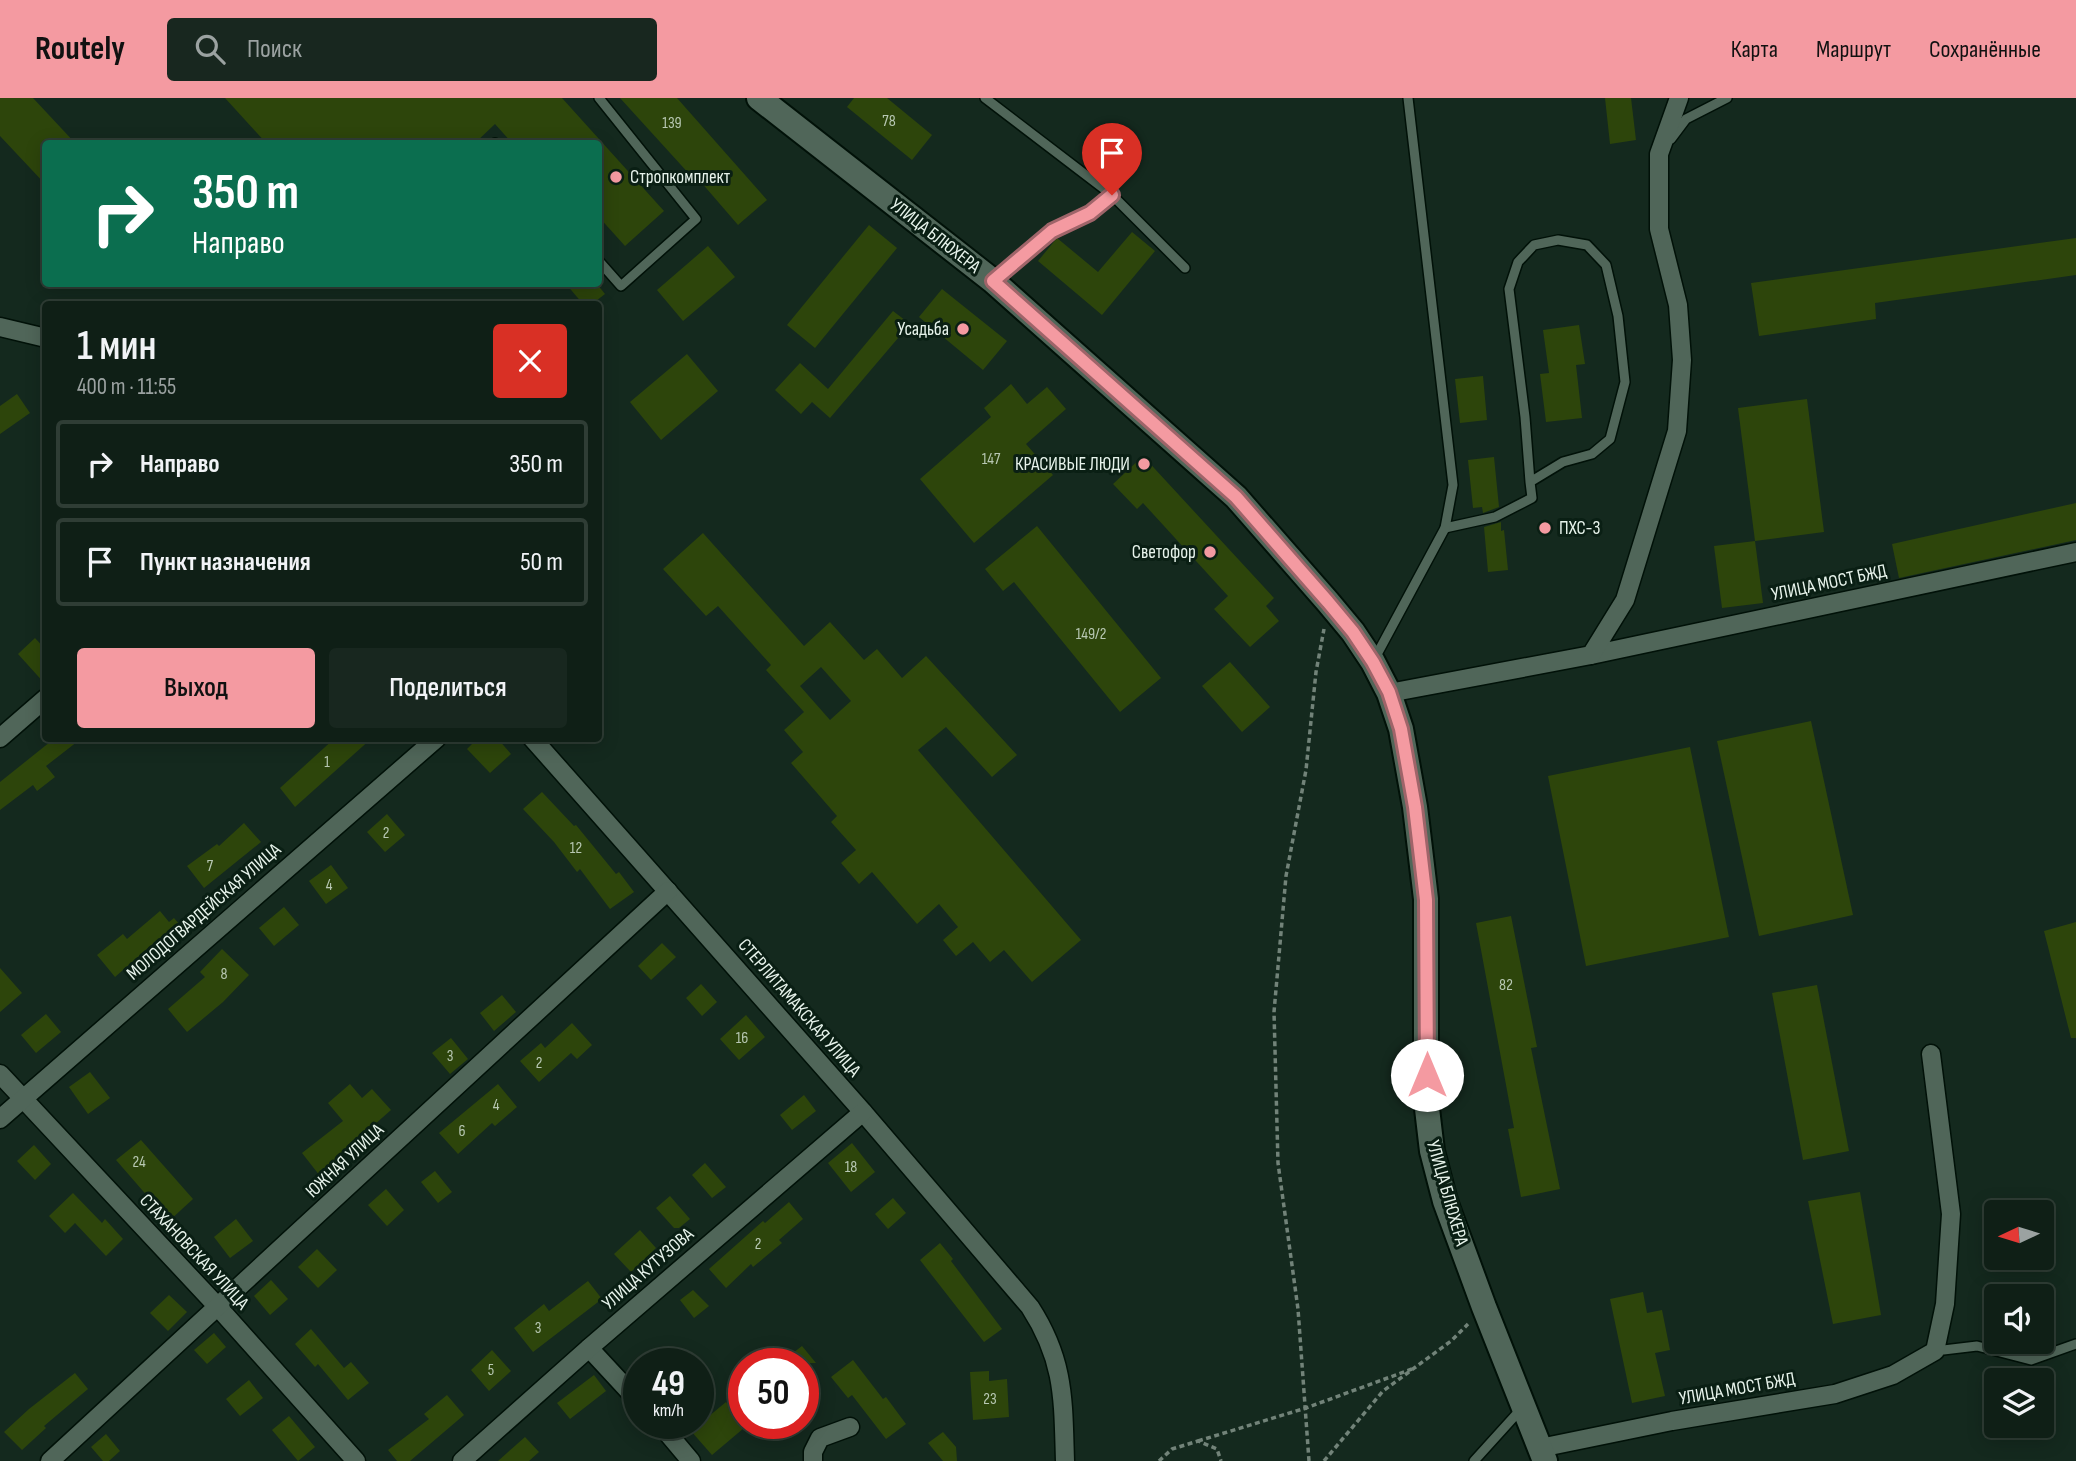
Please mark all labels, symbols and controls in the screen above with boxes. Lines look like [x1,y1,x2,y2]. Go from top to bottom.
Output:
search box [167,18,657,81]
text: Routely [35,29,125,69]
icon: search [191,30,229,68]
text: Поиск [247,34,302,65]
text: Карта [1731,35,1778,64]
text: Маршрут [1816,35,1891,64]
text: Сохранённые [1929,35,2041,64]
house number: 78 [882,112,896,131]
house number: 139 [662,114,682,133]
pin [1082,123,1142,195]
icon: arrive [1093,134,1131,172]
text: 350 m [192,164,299,223]
place label: Стропкомплект [630,166,731,189]
icon: right [77,168,168,259]
marker: Стропкомплект [608,169,624,185]
street label: УЛИЦА БЛЮХЕРА [885,193,986,279]
text: Направо [192,224,285,263]
place label: Усадьба [897,318,949,341]
text: 1 мин [77,321,157,372]
marker: Усадьба [955,321,971,337]
button: close [493,324,567,398]
text: 400 m · 11:55 [77,373,176,401]
icon: right [81,445,119,483]
text: Направо [140,449,219,480]
text: 350 m [509,449,563,480]
house number: 147 [982,450,1001,469]
place label: КРАСИВЫЕ ЛЮДИ [1015,453,1130,476]
marker: КРАСИВЫЕ ЛЮДИ [1136,456,1152,472]
place label: ПХС-3 [1559,517,1600,540]
marker: ПХС-3 [1537,520,1553,536]
place label: Светофор [1132,541,1196,564]
icon: arrive [81,543,119,581]
marker: Светофор [1202,544,1218,560]
text: Пункт назначения [140,547,311,578]
text: 50 m [520,547,563,578]
street label: УЛИЦА МОСТ БЖД [1769,560,1889,606]
house number: 149/2 [1076,625,1106,644]
button: Выход [77,648,315,728]
button: Поделиться [329,648,567,728]
house number: 1 [324,753,330,772]
house number: 2 [383,824,389,843]
street label: МОЛОДОГВАРДЕЙСКАЯ УЛИЦА [122,838,287,985]
house number: 12 [570,839,582,858]
house number: 7 [207,857,214,876]
house number: 4 [326,876,333,895]
street label: СТЕРЛИТАМАКСКАЯ УЛИЦА [733,934,866,1083]
house number: 8 [220,965,228,984]
house number: 82 [1499,976,1513,995]
house number: 16 [736,1029,748,1048]
position arrow [1390,1038,1464,1112]
house number: 3 [447,1047,453,1066]
house number: 2 [536,1054,542,1073]
house number: 4 [493,1096,500,1115]
street label: ЮЖНАЯ УЛИЦА [301,1118,390,1203]
house number: 6 [458,1122,466,1141]
street label: УЛИЦА БЛЮХЕРА [1421,1138,1473,1249]
house number: 24 [132,1153,146,1172]
house number: 18 [845,1158,857,1177]
street label: СТАХАНОВСКАЯ УЛИЦА [134,1189,254,1315]
north arrow [1984,1200,2054,1270]
map controls [1984,1200,2054,1438]
street label: УЛИЦА КУТУЗОВА [598,1222,699,1315]
house number: 2 [755,1235,761,1254]
button: sound [1984,1284,2054,1354]
house number: 3 [535,1319,541,1338]
speed limit sign: 50 [728,1348,819,1439]
house number: 5 [488,1361,494,1380]
text: 49 [652,1363,685,1406]
street label: УЛИЦА МОСТ БЖД [1677,1367,1797,1411]
button: layers [1984,1368,2054,1438]
house number: 23 [983,1390,997,1409]
text: km/h [653,1400,684,1421]

